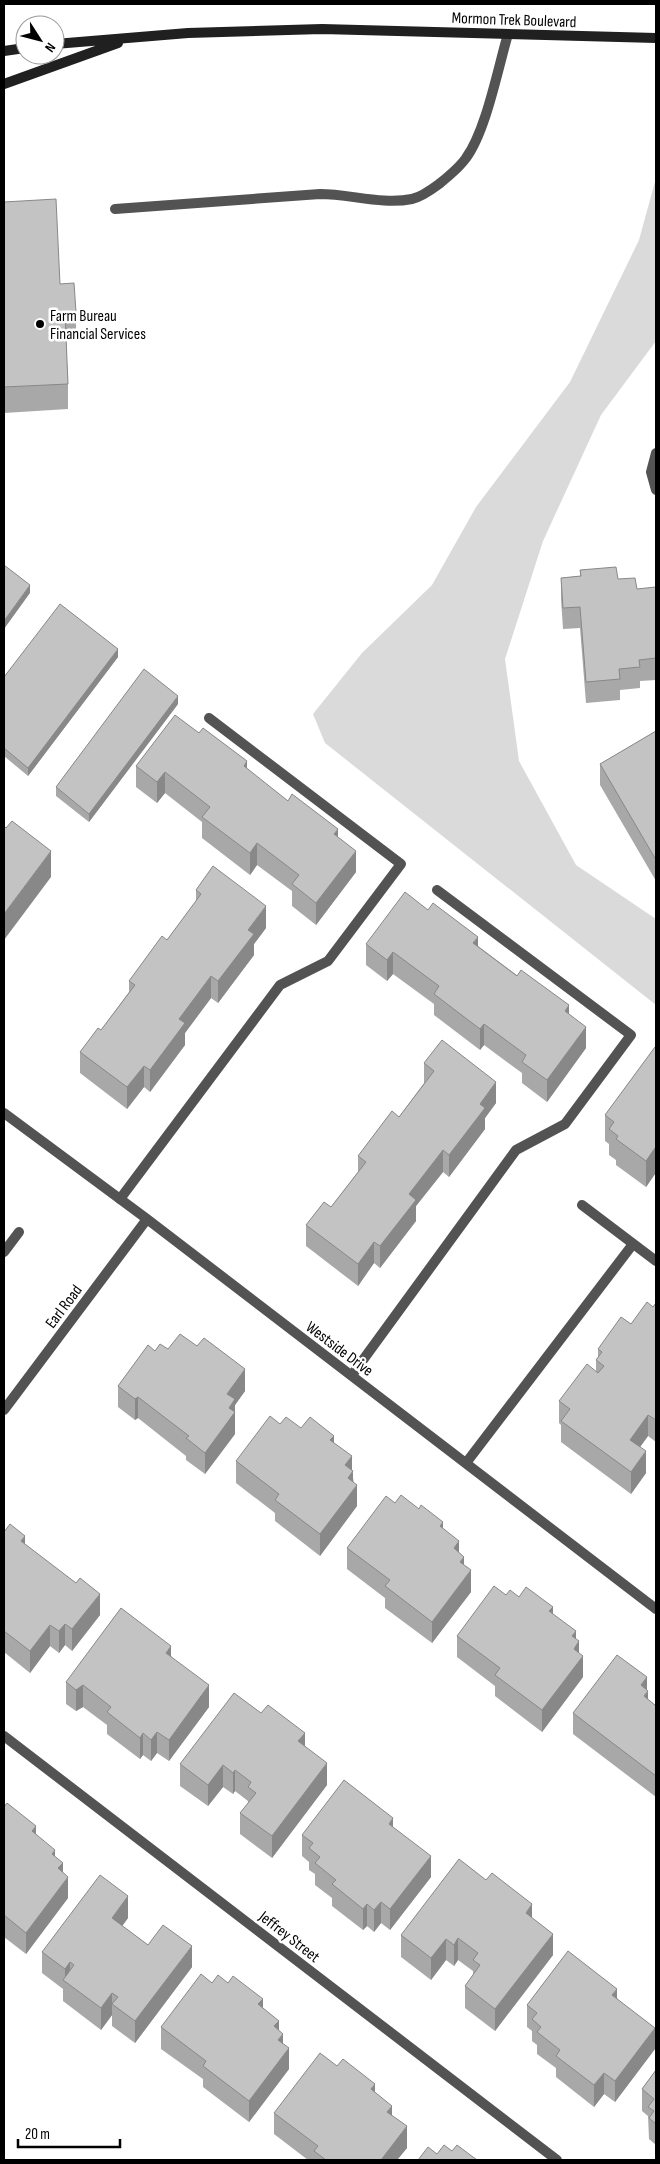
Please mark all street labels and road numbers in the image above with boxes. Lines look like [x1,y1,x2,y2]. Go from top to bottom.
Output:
street label: Mormon Trek Boulevard [451,9,577,32]
street label: Earl Road [42,1282,87,1332]
street label: Westside Drive [302,1318,377,1381]
street label: Jeffrey Street [254,1907,323,1967]

